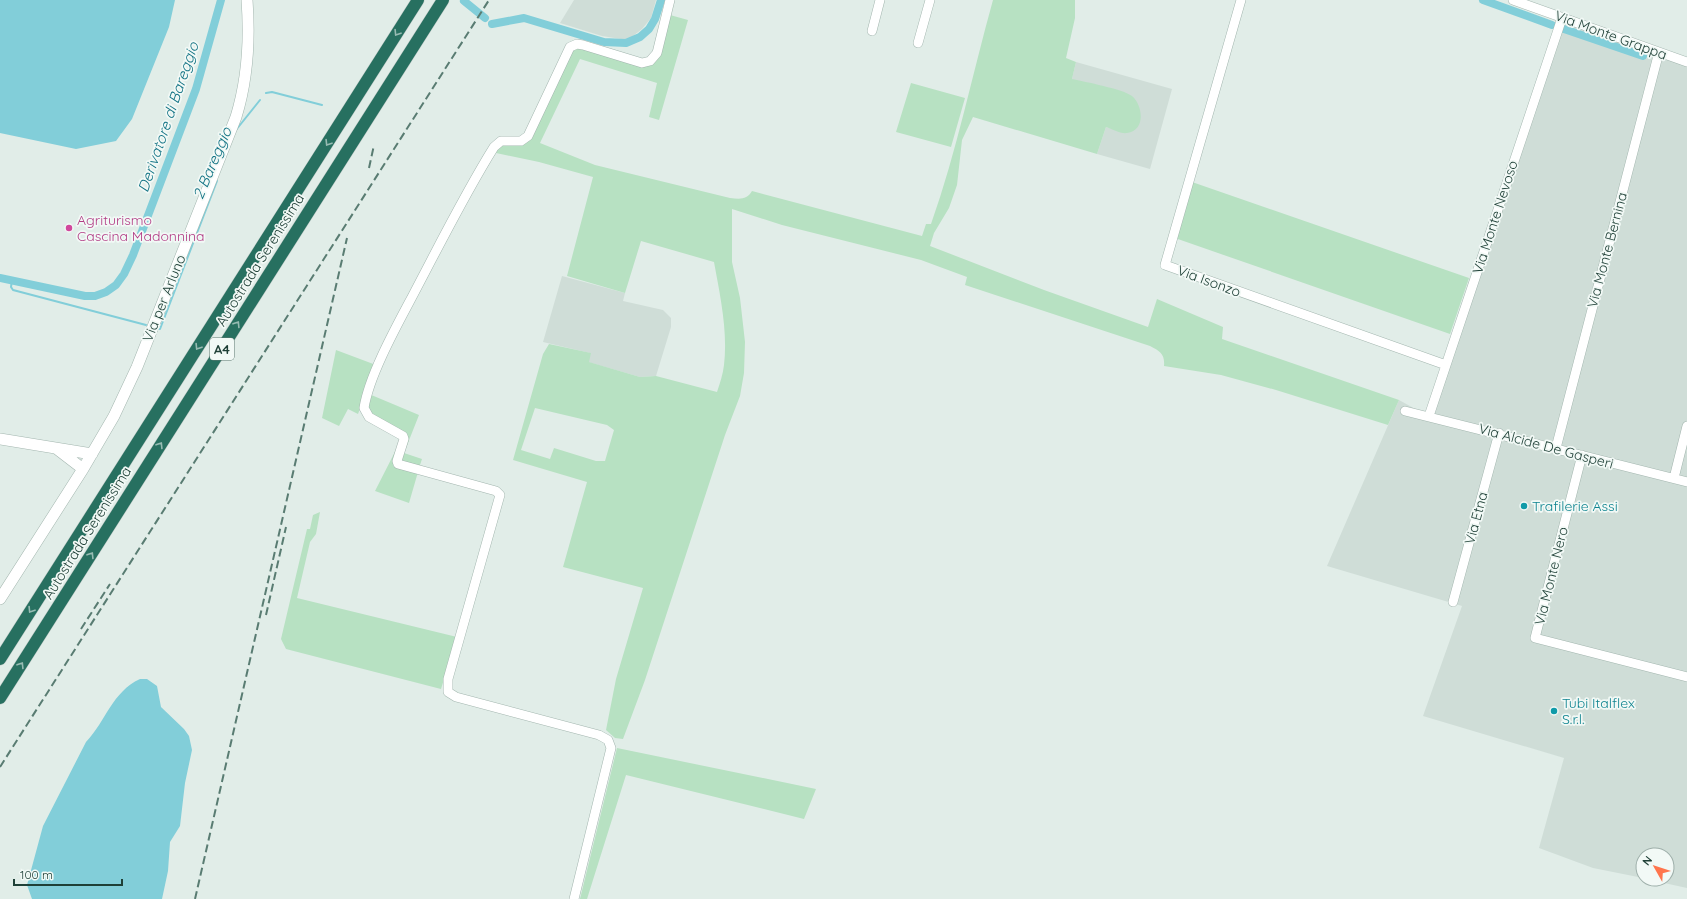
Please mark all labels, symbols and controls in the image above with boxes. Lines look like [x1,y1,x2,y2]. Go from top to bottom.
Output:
street label: Via Monte Grappa [1552,6,1670,64]
one-way arrow [395,29,402,36]
water label: Derivatore di Bareggio [133,39,203,195]
water label: 2 Bareggio [188,123,236,202]
one-way arrow [325,139,332,146]
street label: Via Monte Nevoso [1468,158,1522,276]
street label: Autostrada Serenissima [212,190,308,330]
street label: Via Monte Bernina [1583,190,1631,310]
place label: Agriturismo Cascina Madonnina [77,211,205,245]
marker: Agriturismo Cascina Madonnina [64,223,74,233]
street label: Via per Arluno [138,252,190,344]
street label: Via Isonzo [1175,261,1243,301]
one-way arrow [233,321,240,328]
road number: A4 [210,338,234,360]
one-way arrow [195,343,203,350]
street label: Via Alcide De Gasperi [1477,419,1615,473]
one-way arrow [155,442,163,449]
street label: Autostrada Serenissima [39,463,135,603]
street label: Via Etna [1460,490,1492,546]
place label: Trafilerie Assi [1532,497,1618,515]
marker: Trafilerie Assi [1519,501,1529,511]
street label: Via Monte Nero [1530,525,1572,627]
one-way arrow [86,552,93,559]
one-way arrow [28,606,35,613]
one-way arrow [16,662,24,669]
place label: Tubi Italflex S.r.l. [1562,694,1635,728]
marker: Tubi Italflex S.r.l. [1549,706,1559,716]
north arrow [1635,847,1675,887]
text: N [1639,853,1655,868]
scale bar [14,861,122,887]
text: 100 m [20,867,53,882]

